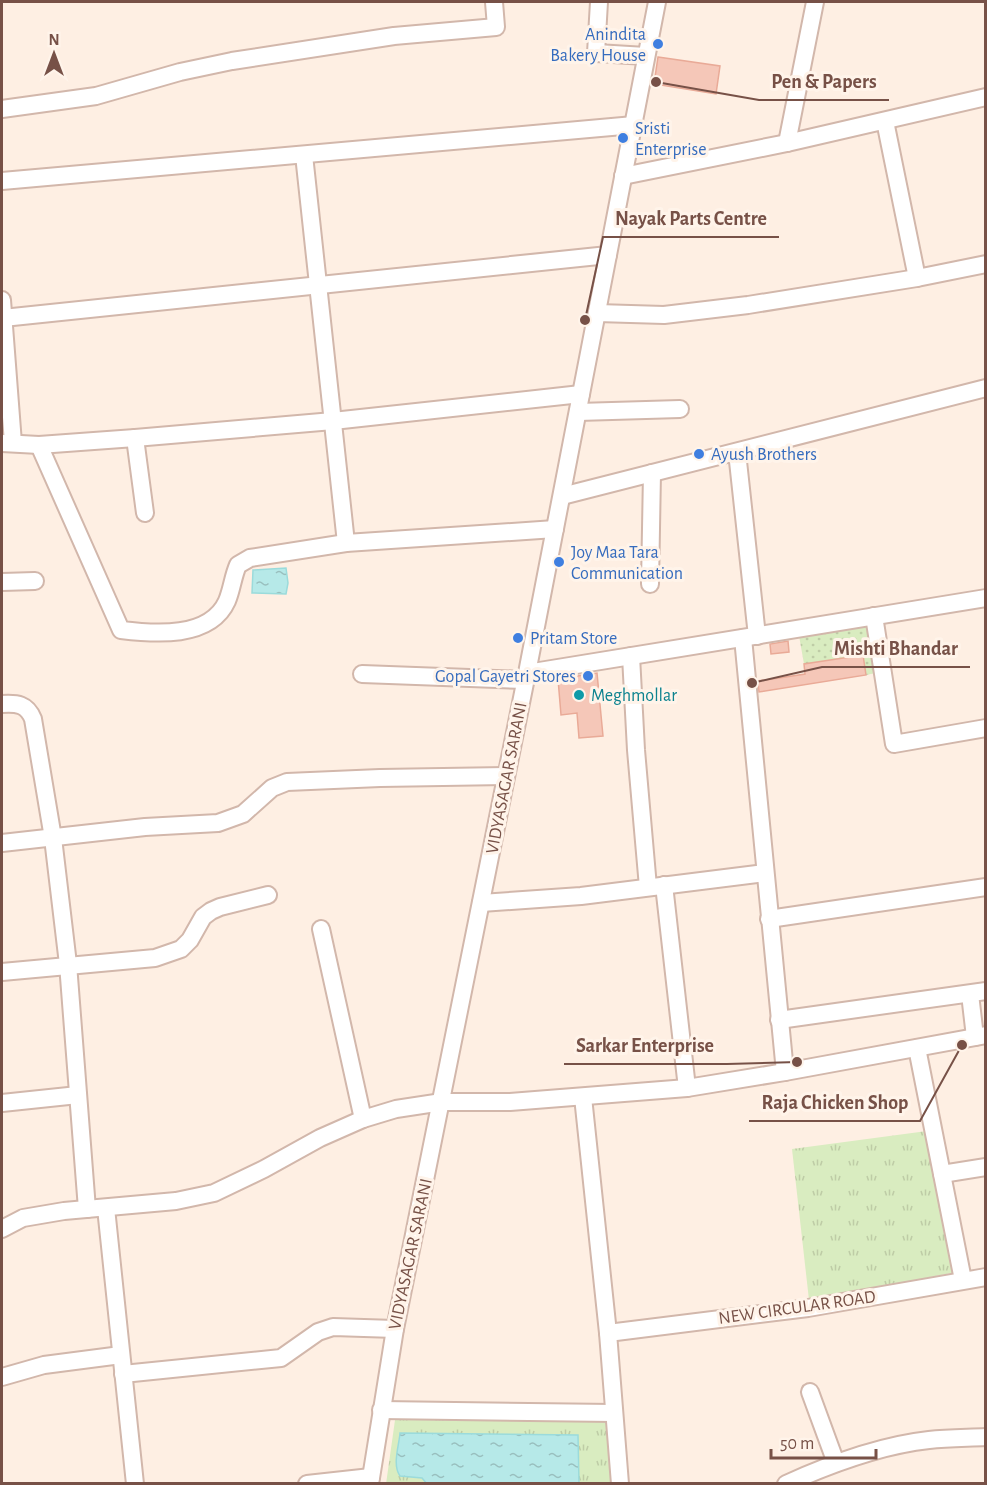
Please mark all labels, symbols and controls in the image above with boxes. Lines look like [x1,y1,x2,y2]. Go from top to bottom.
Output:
north arrow [24,24,84,84]
place label: Anindita Bakery House [550,26,646,65]
text: N [48,32,60,48]
marker: Anindita Bakery House [651,37,665,51]
callout: Pen & Papers [759,62,889,100]
text: Pen & Papers [771,72,877,92]
place label: Sristi Enterprise [635,120,707,159]
marker: Sristi Enterprise [616,131,630,145]
callout: Nayak Parts Centre [603,199,779,237]
text: Nayak Parts Centre [615,209,767,229]
place label: Ayush Brothers [711,446,817,464]
marker: Ayush Brothers [692,447,706,461]
place label: Joy Maa Tara Communication [571,544,683,583]
marker: Joy Maa Tara Communication [552,555,566,569]
callout: Mishti Bhandar [822,629,970,667]
place label: Pritam Store [530,630,617,648]
marker: Pritam Store [511,631,525,645]
text: Mishti Bhandar [834,639,958,659]
place label: Gopal Gayetri Stores [435,668,576,686]
marker: Gopal Gayetri Stores [581,669,595,683]
place label: Meghmollar [591,687,677,705]
marker: Meghmollar [572,688,586,702]
street label: VIDYASAGAR SARANI [483,701,531,856]
callout: Sarkar Enterprise [564,1026,727,1064]
text: Sarkar Enterprise [576,1036,714,1056]
callout: Raja Chicken Shop [749,1083,920,1121]
text: Raja Chicken Shop [762,1093,908,1113]
street label: VIDYASAGAR SARANI [386,1177,436,1332]
street label: NEW CIRCULAR ROAD [717,1288,877,1328]
scale bar [771,1422,876,1460]
text: 50 m [780,1435,814,1453]

